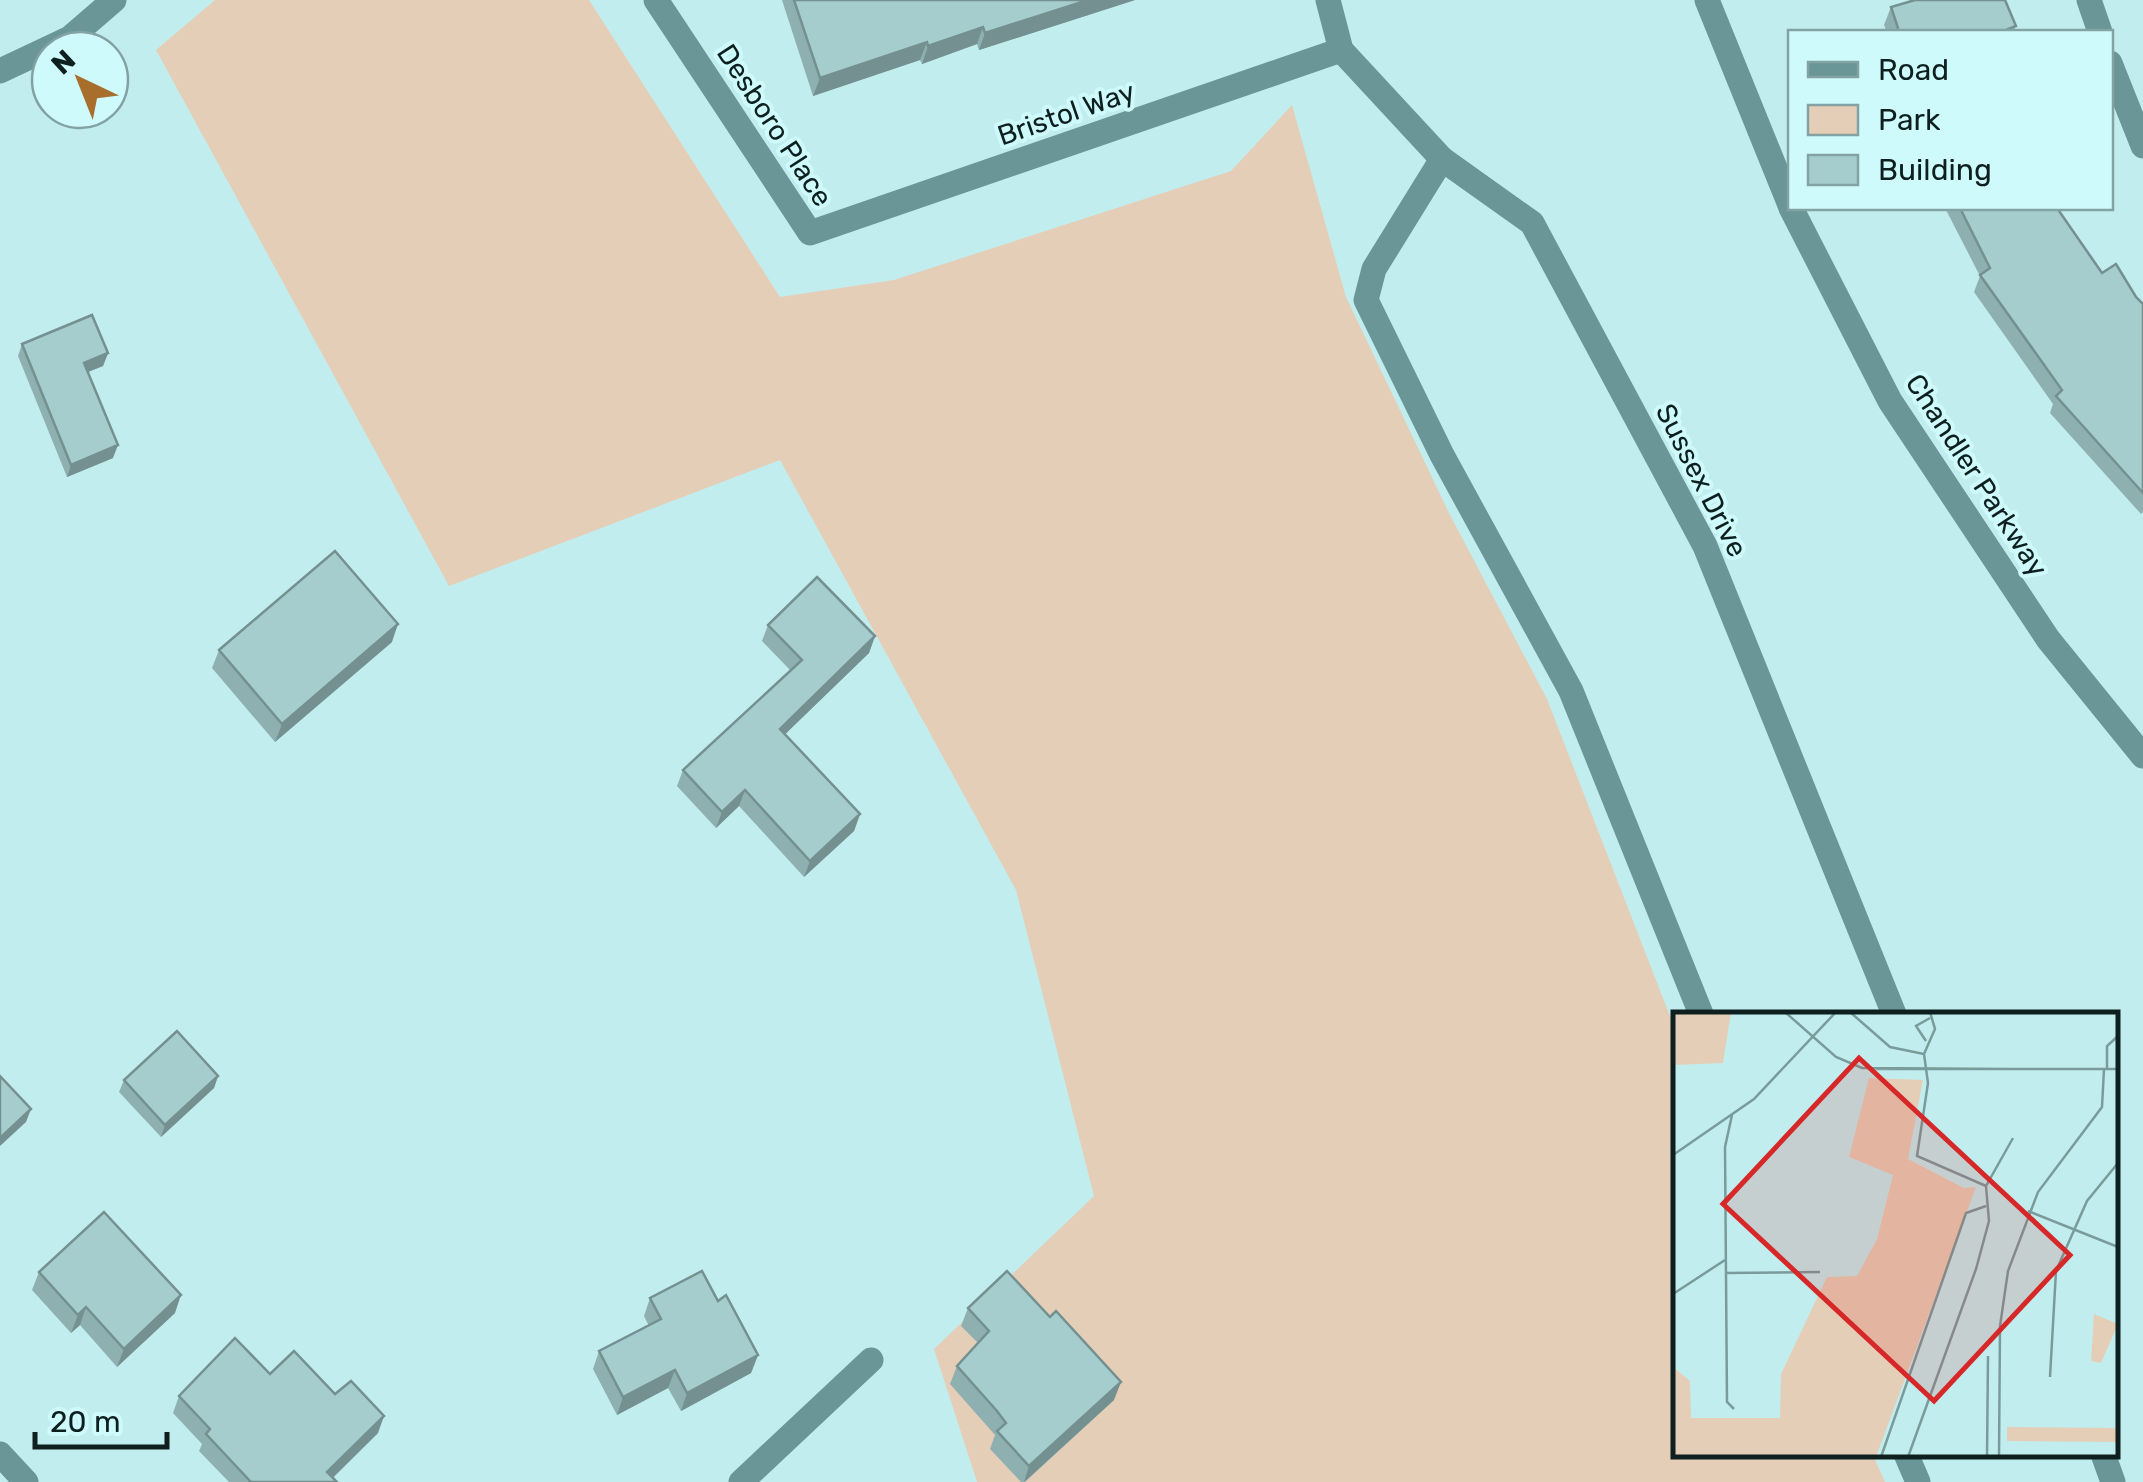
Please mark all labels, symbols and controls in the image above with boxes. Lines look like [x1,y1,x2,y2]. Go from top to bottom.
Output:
north arrow [30,30,130,130]
legend [1788,30,2113,210]
street label: Desboro Place [710,38,839,213]
text: N [45,43,82,81]
text: Road [1878,52,1949,88]
street label: Bristol Way [993,75,1139,152]
text: Park [1878,102,1941,138]
text: Building [1878,152,1992,188]
street label: Chandler Parkway [1899,368,2054,583]
street label: Sussex Drive [1649,398,1754,562]
inset map [1673,1012,2118,1457]
scale bar [35,1387,168,1449]
text: 20 m [50,1404,121,1440]

